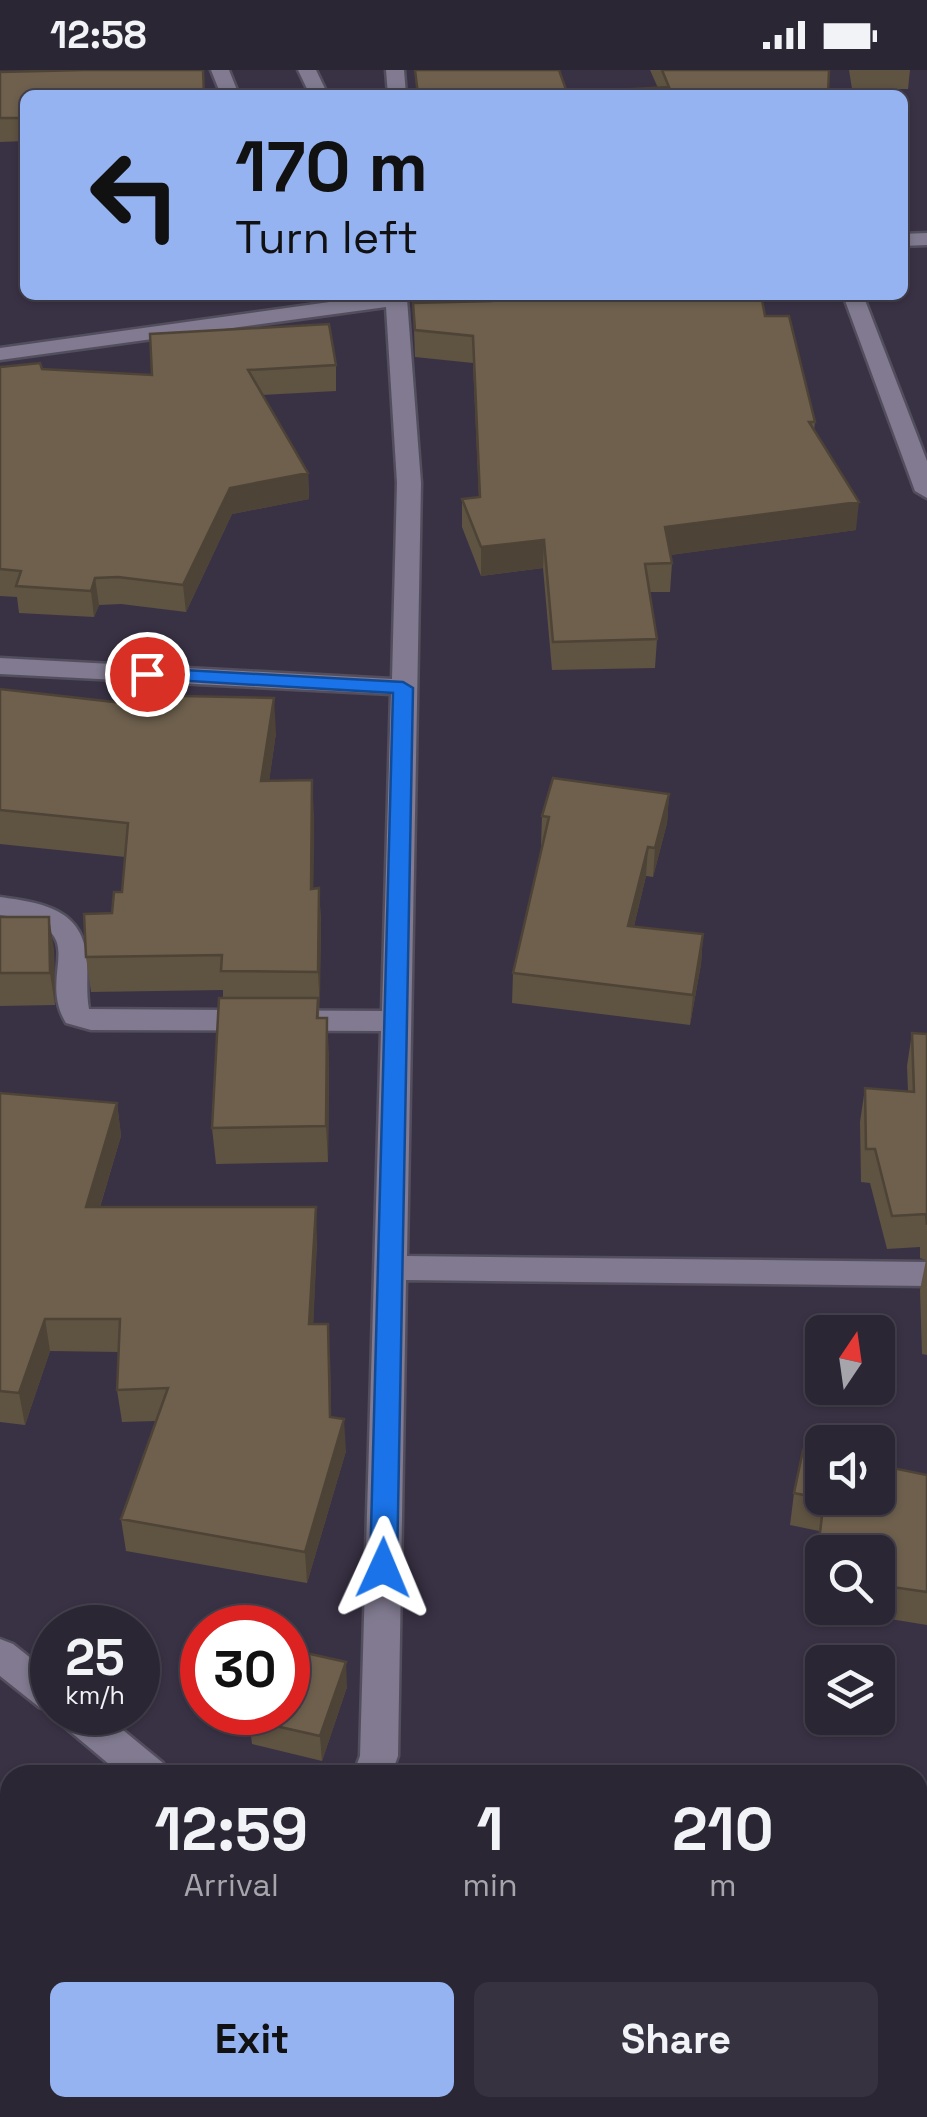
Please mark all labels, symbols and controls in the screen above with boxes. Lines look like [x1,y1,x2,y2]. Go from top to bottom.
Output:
text: 12:58 [50,11,147,59]
text: 170 m [235,122,428,211]
icon: left [70,130,200,260]
text: Turn left [235,209,418,266]
pin [105,632,190,717]
icon: arrive [120,647,175,702]
north arrow [805,1315,895,1405]
map controls [805,1315,895,1735]
button: sound [805,1425,895,1515]
position arrow [331,1516,435,1620]
button: search [805,1535,895,1625]
speed limit sign: 30 [180,1605,310,1735]
text: 25 [65,1626,125,1690]
button: layers [805,1645,895,1735]
text: km/h [65,1679,125,1711]
text: 12:59 [154,1791,308,1868]
text: 1 [476,1791,504,1868]
text: 210 [672,1791,774,1868]
text: Arrival [184,1865,279,1905]
text: min [463,1865,518,1905]
text: m [709,1865,737,1905]
button: Exit [50,1982,454,2097]
button: Share [474,1982,878,2097]

